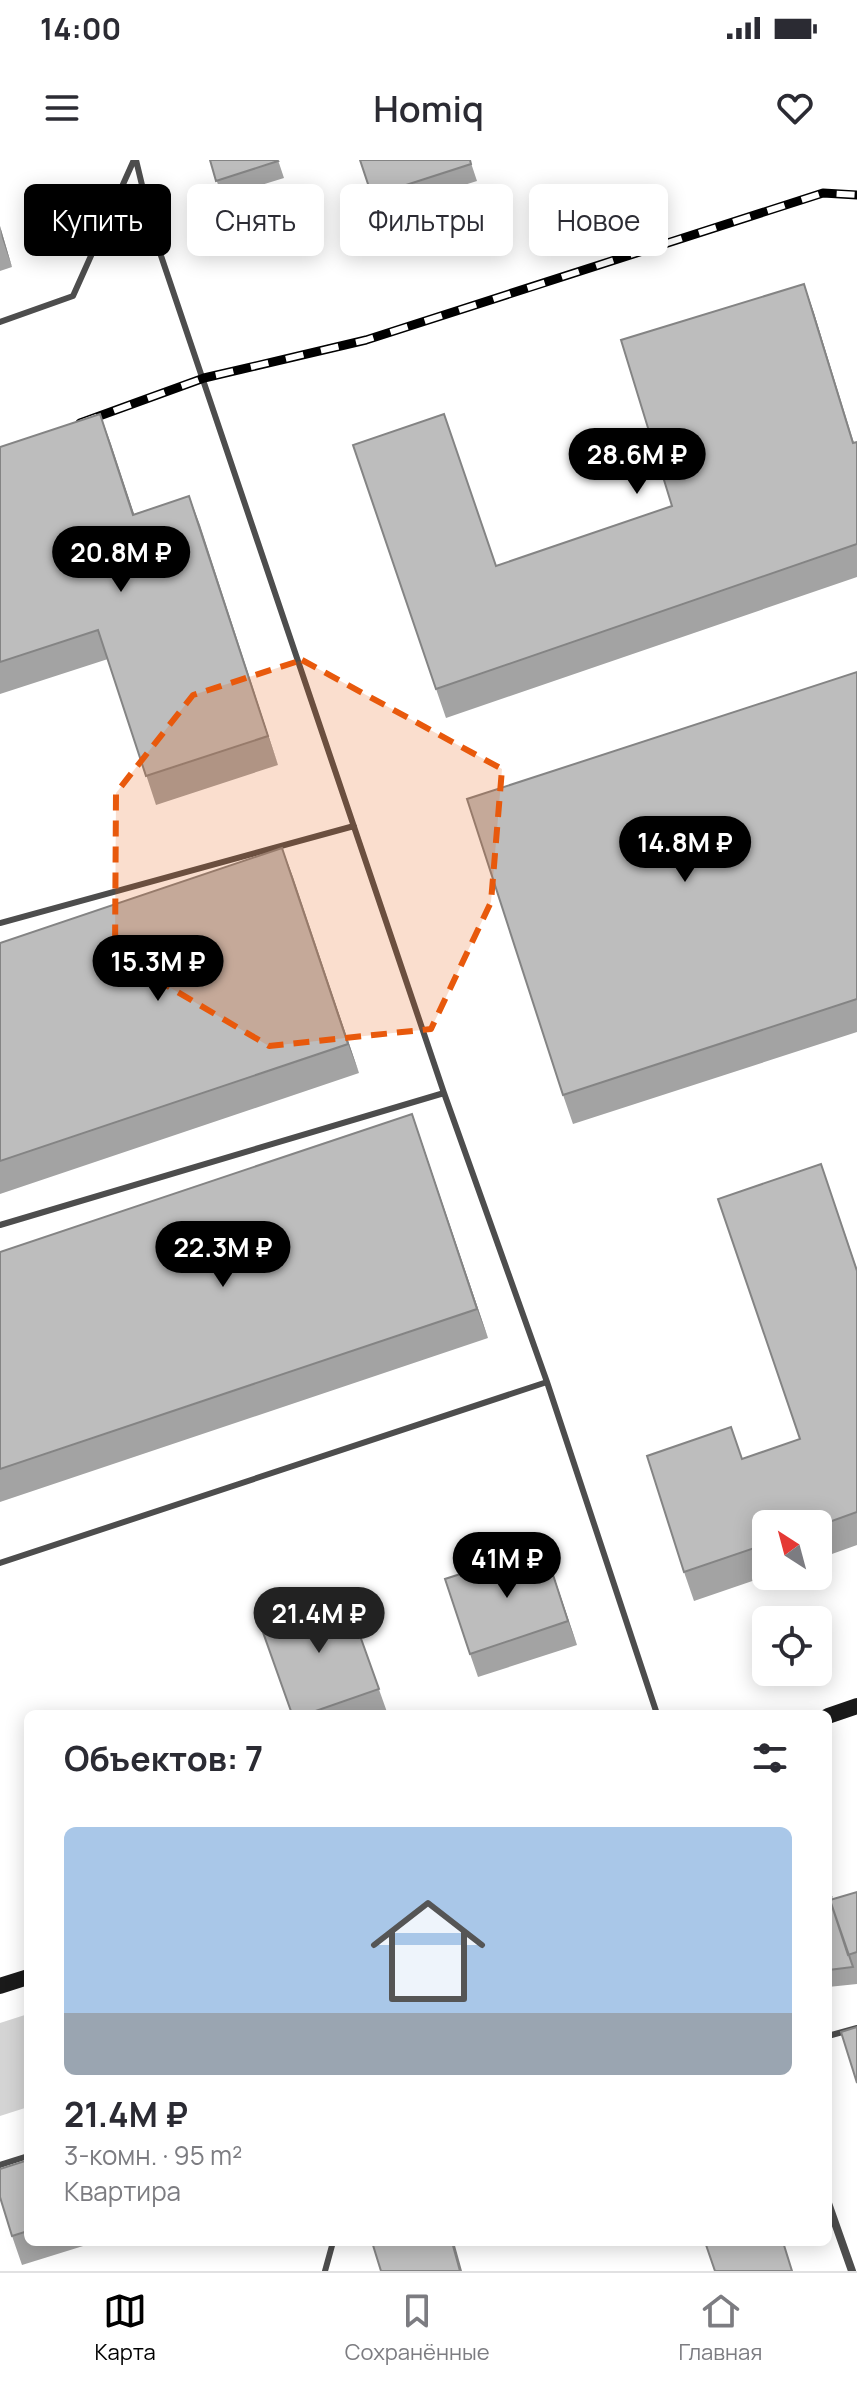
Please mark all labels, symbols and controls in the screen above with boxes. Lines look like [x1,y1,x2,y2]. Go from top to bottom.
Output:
text: 14:00 [40,8,121,49]
text: Homiq [373,84,484,133]
icon: menu [40,86,84,130]
icon: heart [773,86,817,130]
chip: Купить [24,184,171,256]
chip: Снять [187,184,324,256]
chip: Фильтры [340,184,513,256]
chip: Новое [529,184,668,256]
pin: 28.6M ₽ [563,428,711,496]
text: 28.6M ₽ [587,436,687,472]
pin: 20.8M ₽ [47,526,195,594]
text: 20.8M ₽ [70,534,172,570]
pin: 14.8M ₽ [611,816,759,884]
text: 14.8M ₽ [637,824,733,860]
pin: 15.3M ₽ [84,935,232,1003]
text: 15.3M ₽ [111,943,205,979]
pin: 22.3M ₽ [149,1221,297,1289]
text: 22.3M ₽ [173,1229,273,1265]
north arrow [752,1510,832,1590]
map controls [752,1510,832,1686]
pin: 41M ₽ [451,1532,563,1600]
text: 41M ₽ [471,1540,543,1576]
pin: 21.4M ₽ [245,1587,393,1655]
text: 21.4M ₽ [272,1595,366,1631]
button: locate [752,1606,832,1686]
text: Объектов: 7 [64,1735,263,1781]
icon: filters [748,1736,792,1780]
icon: home [356,1879,500,2023]
text: 21.4M ₽ [64,2091,188,2137]
text: 3-комн. · 95 m² [64,2137,242,2173]
text: Квартира [64,2173,181,2209]
tab: Карта [94,2289,156,2367]
tab: Сохранённые [345,2289,490,2367]
tab: Главная [679,2289,762,2367]

